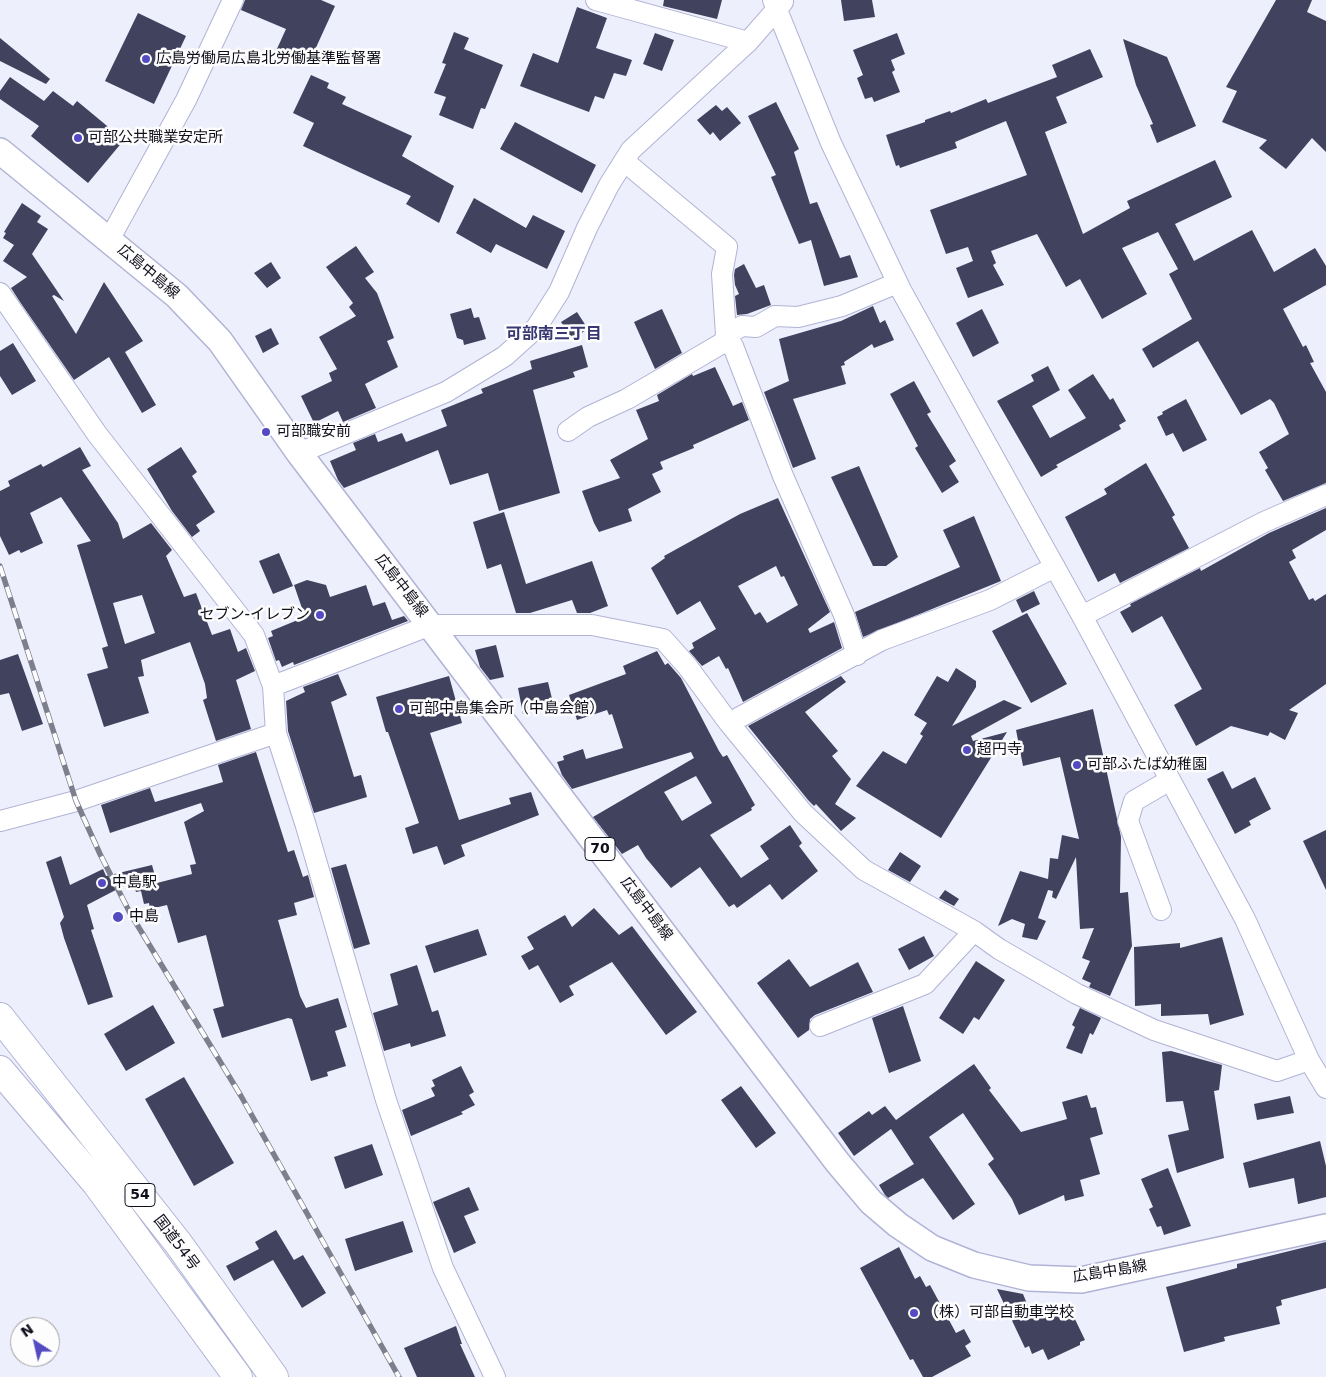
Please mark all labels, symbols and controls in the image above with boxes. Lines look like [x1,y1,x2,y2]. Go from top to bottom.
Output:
place label: 広島労働局広島北労働基準監督署 [156,50,381,68]
marker: 広島労働局広島北労働基準監督署 [140,53,152,65]
place label: 可部公共職業安定所 [88,129,223,147]
marker: 可部公共職業安定所 [72,132,84,144]
street label: 広島中島線 [113,241,183,303]
district label: 可部南三丁目 [506,325,602,345]
place label: 可部職安前 [276,423,351,441]
marker: 可部職安前 [260,426,272,438]
street label: 広島中島線 [371,551,431,621]
place label: セブン-イレブン [200,606,310,624]
marker: セブン-イレブン [314,609,326,621]
place label: 可部中島集会所（中島会館） [409,700,604,718]
marker: 可部中島集会所（中島会館） [393,703,405,715]
place label: 超円寺 [977,741,1022,759]
marker: 超円寺 [961,744,973,756]
place label: 可部ふたば幼稚園 [1087,756,1207,774]
marker: 可部ふたば幼稚園 [1071,759,1083,771]
road number: 70 [585,838,615,861]
place label: 中島駅 [112,874,157,892]
street label: 広島中島線 [616,874,676,944]
marker: 中島駅 [96,877,108,889]
place label: 中島 [129,908,159,926]
marker: 中島 [111,910,125,924]
road number: 54 [125,1184,155,1206]
street label: 国道54号 [150,1212,202,1274]
street label: 広島中島線 [1072,1257,1148,1287]
place label: （株）可部自動車学校 [924,1304,1074,1322]
marker: （株）可部自動車学校 [908,1307,920,1319]
north arrow [10,1317,60,1367]
text: N [18,1321,36,1340]

